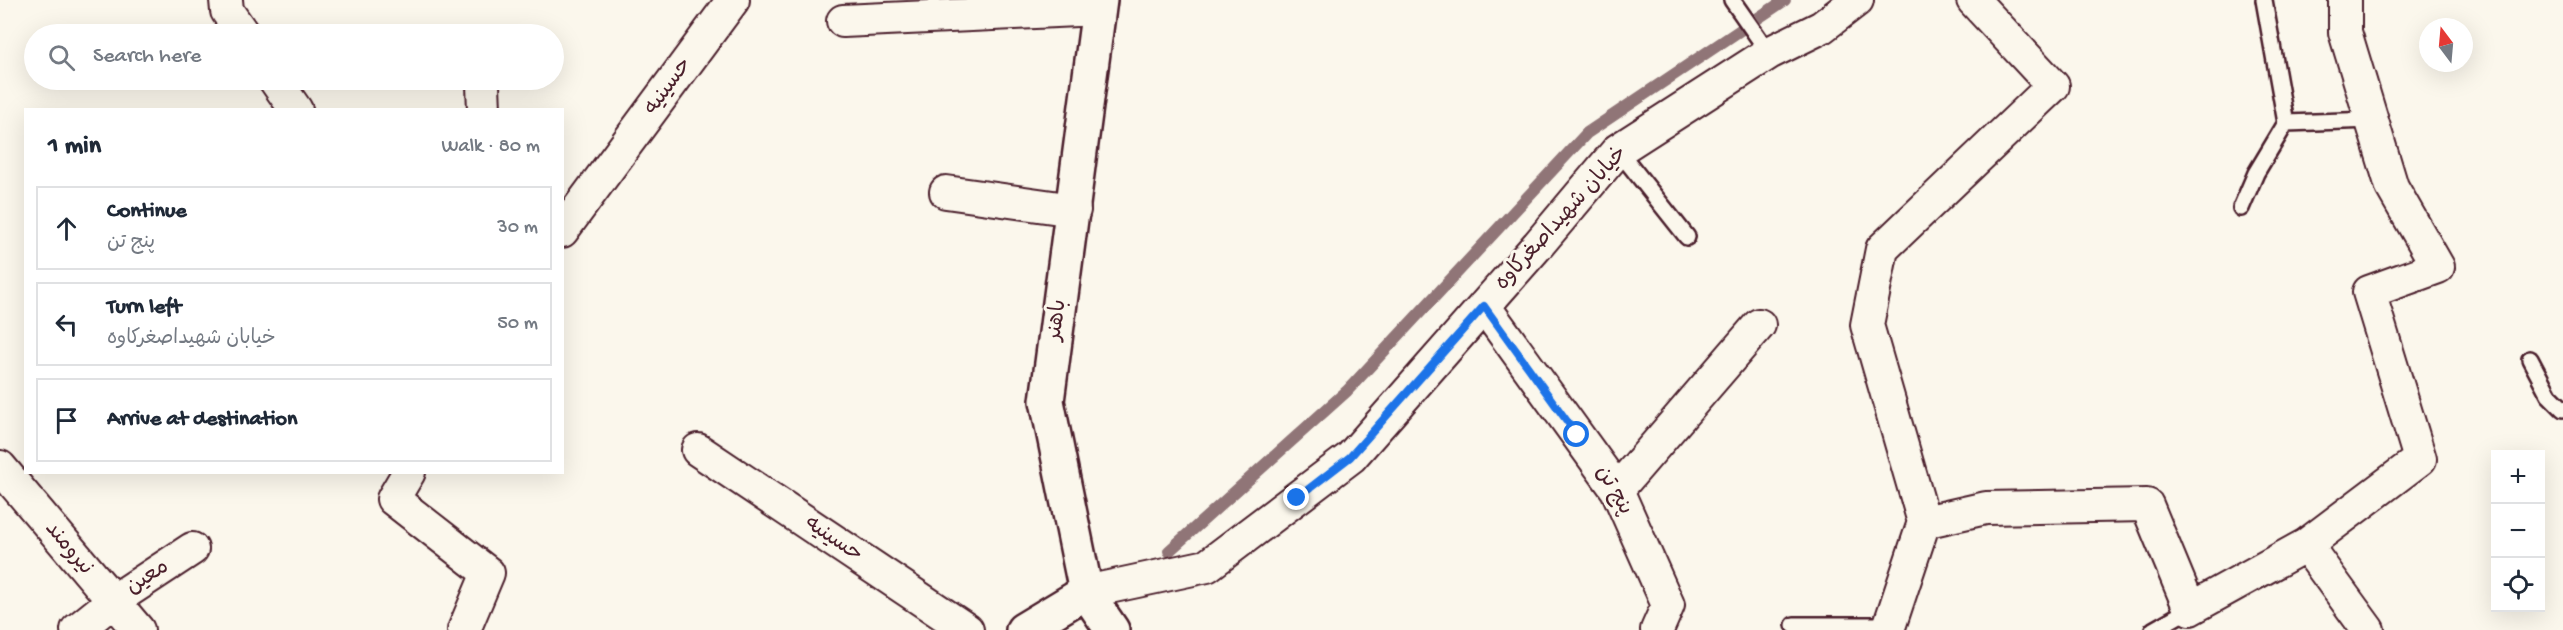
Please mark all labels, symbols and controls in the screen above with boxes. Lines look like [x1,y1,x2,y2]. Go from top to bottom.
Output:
north arrow [2419,18,2473,72]
search box [24,24,564,90]
icon: search [45,41,78,74]
text: Search here [93,44,201,70]
street label: حسینیه [639,53,699,121]
text: 1 min [48,132,101,163]
text: Walk · 80 m [442,136,540,159]
street label: خیابان شهیداصغرکاوه [1490,141,1634,297]
text: Continue [107,199,187,225]
icon: ahead [50,212,83,245]
text: 30 m [497,217,538,240]
text: پنج تن [107,232,155,255]
text: Turn left [107,295,181,321]
street label: باهنر [1042,298,1074,344]
icon: left [50,308,83,341]
text: 50 m [497,313,538,336]
text: خیابان شهیداصغرکاوه [107,328,276,351]
icon: arrive [50,404,83,437]
text: Arrive at destination [107,407,297,433]
route start [1563,421,1589,447]
map controls [2491,450,2545,612]
button: + [2491,450,2545,504]
street label: پنج تن [1589,462,1637,520]
route end [1283,484,1309,510]
button: − [2491,504,2545,558]
street label: حسینیه [799,511,867,569]
street label: نیرومند [38,517,98,581]
street label: معین [122,555,174,601]
button: locate [2491,558,2545,612]

